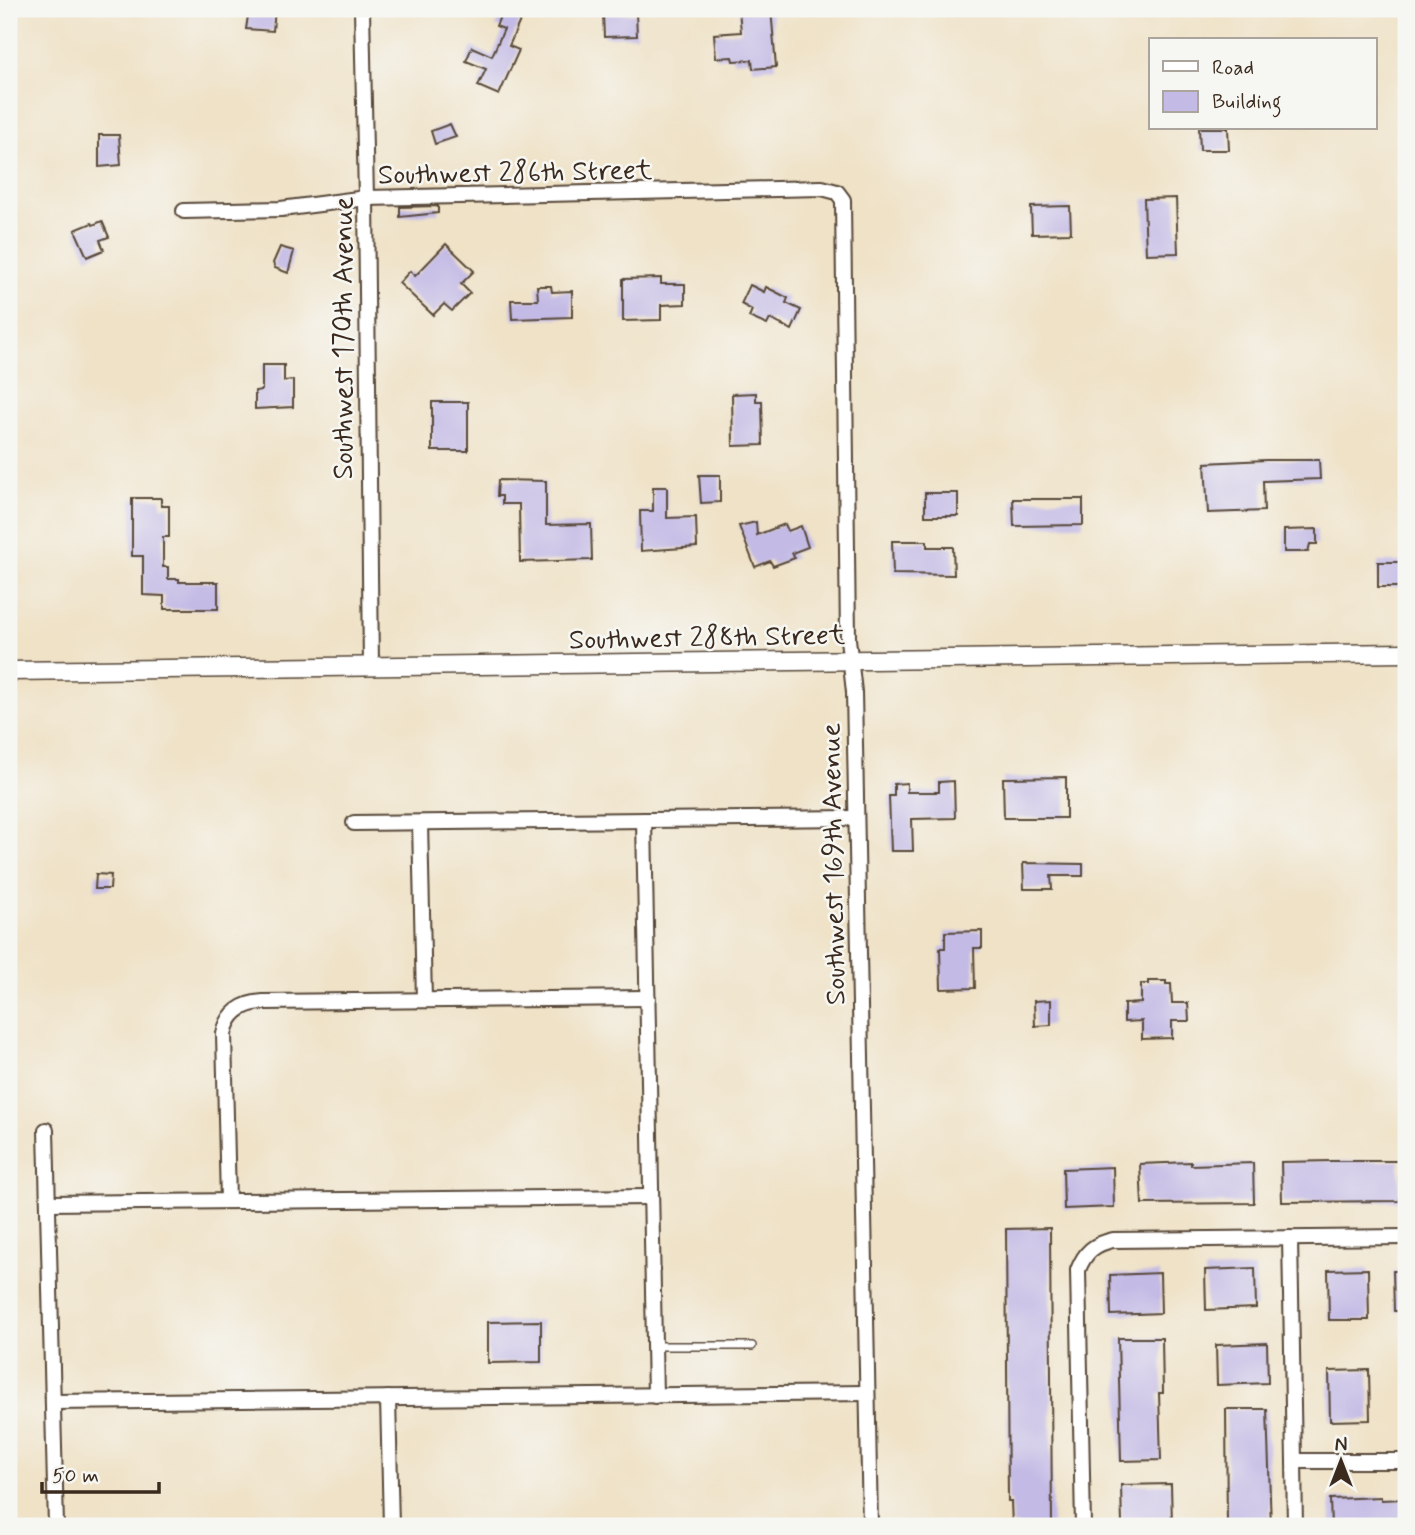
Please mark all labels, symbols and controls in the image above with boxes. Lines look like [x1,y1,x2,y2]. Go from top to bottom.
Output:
legend [1149,38,1376,130]
text: Road [1212,54,1254,82]
text: Building [1212,88,1282,118]
street label: Southwest 286th Street [378,153,653,194]
street label: Southwest 170th Avenue [326,196,363,480]
street label: Southwest 288th Street [569,618,846,659]
street label: Southwest 169th Avenue [814,722,855,1006]
north arrow [1306,1426,1376,1496]
text: N [1335,1433,1347,1458]
scale bar [42,1451,159,1495]
text: 50 m [52,1462,99,1490]

